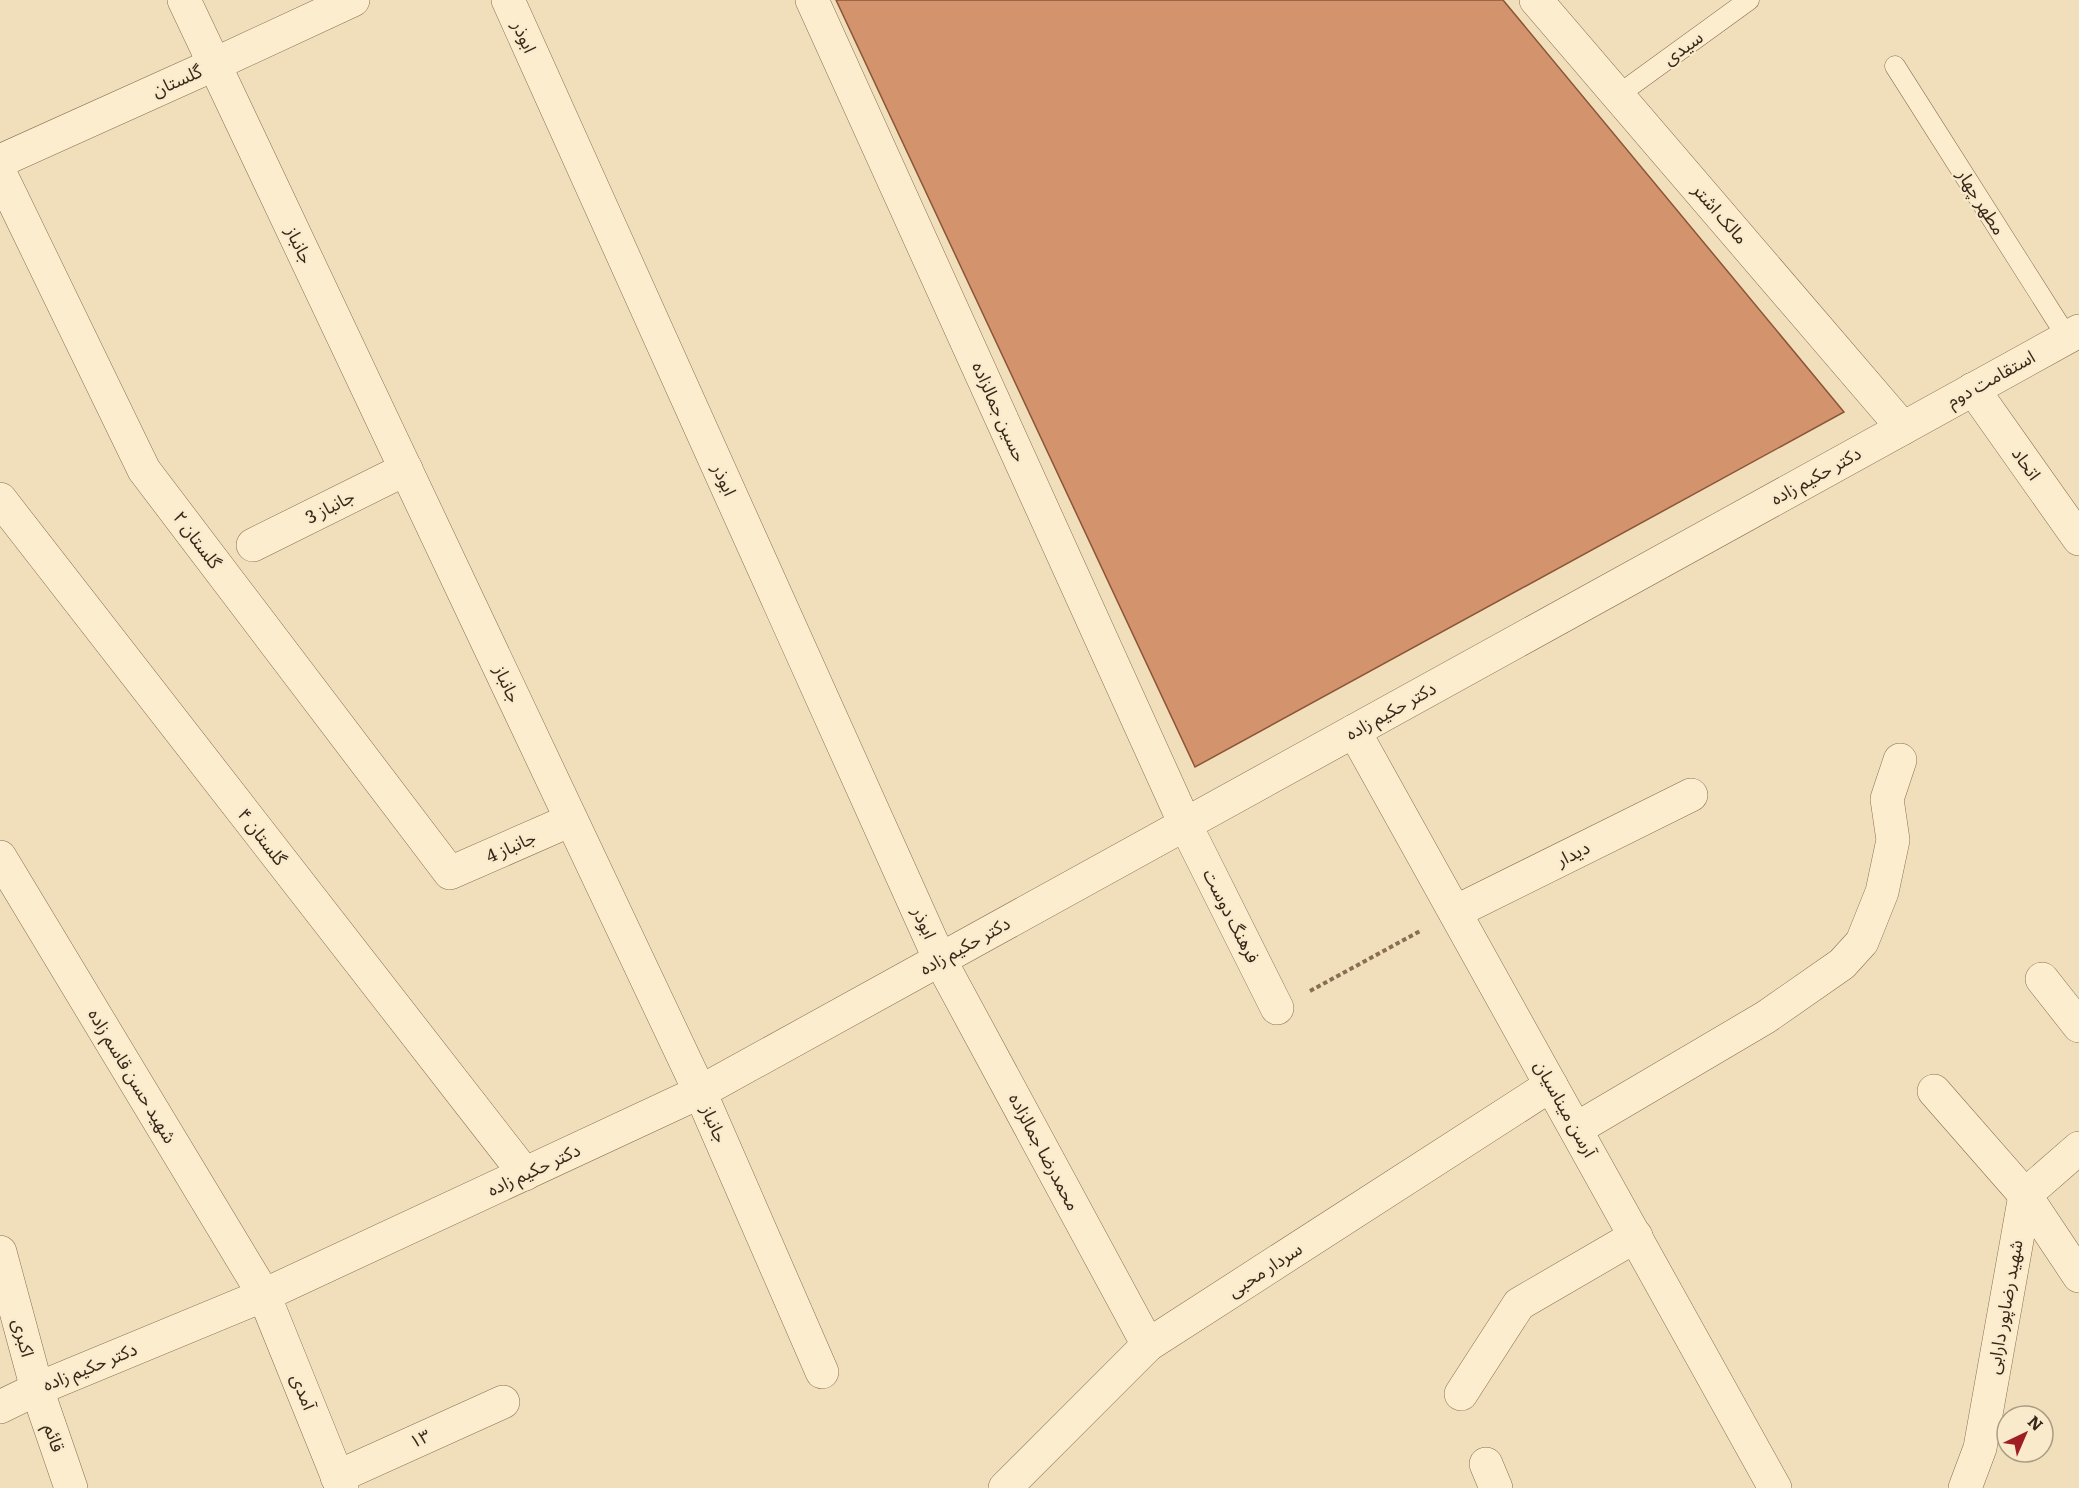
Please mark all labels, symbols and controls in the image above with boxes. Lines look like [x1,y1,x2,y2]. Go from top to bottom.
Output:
street label: ابوذر [506,15,544,57]
street label: سیدی [1656,23,1708,71]
street label: گلستان [147,56,206,103]
street label: مطهر چهار [1951,162,2013,240]
street label: مالک اشتر [1686,176,1755,249]
street label: جانباز [279,220,321,268]
street label: استقامت دوم [1941,342,2040,415]
street label: حسین جمالزاده [966,357,1034,466]
street label: دکتر حکیم زاده [1765,439,1866,512]
street label: اتحاد [2006,441,2048,485]
street label: ابوذر [706,458,744,500]
street label: جانباز 3 [300,482,359,530]
street label: گلستان ۲ [167,504,229,574]
street label: جانباز [488,659,529,707]
street label: دکتر حکیم زاده [1340,674,1441,747]
street label: گلستان ۴ [232,802,295,871]
street label: جانباز 4 [481,823,540,869]
street label: دیدار [1550,833,1594,873]
street label: فرهنگ دوست [1197,864,1268,967]
street label: ابوذر [906,901,944,943]
street label: دکتر حکیم زاده [914,909,1015,982]
street label: شهید حسن قاسم زاده [81,1003,184,1148]
street label: آرسن میناسیان [1529,1055,1604,1162]
street label: محمدرضا جمالزاده [1003,1088,1088,1215]
street label: جانباز [695,1099,736,1147]
street label: دکتر حکیم زاده [482,1135,585,1203]
street label: سردار محبی [1222,1235,1307,1303]
street label: شهید رضاپور دارابی [1978,1237,2029,1376]
street label: اکبری [6,1315,42,1360]
street label: دکتر حکیم زاده [38,1334,141,1398]
street label: آمدی [285,1369,324,1414]
north arrow [1995,1404,2055,1464]
text: N [2023,1409,2049,1436]
street label: قائم [37,1420,73,1456]
street label: ۱۳ [404,1421,434,1454]

